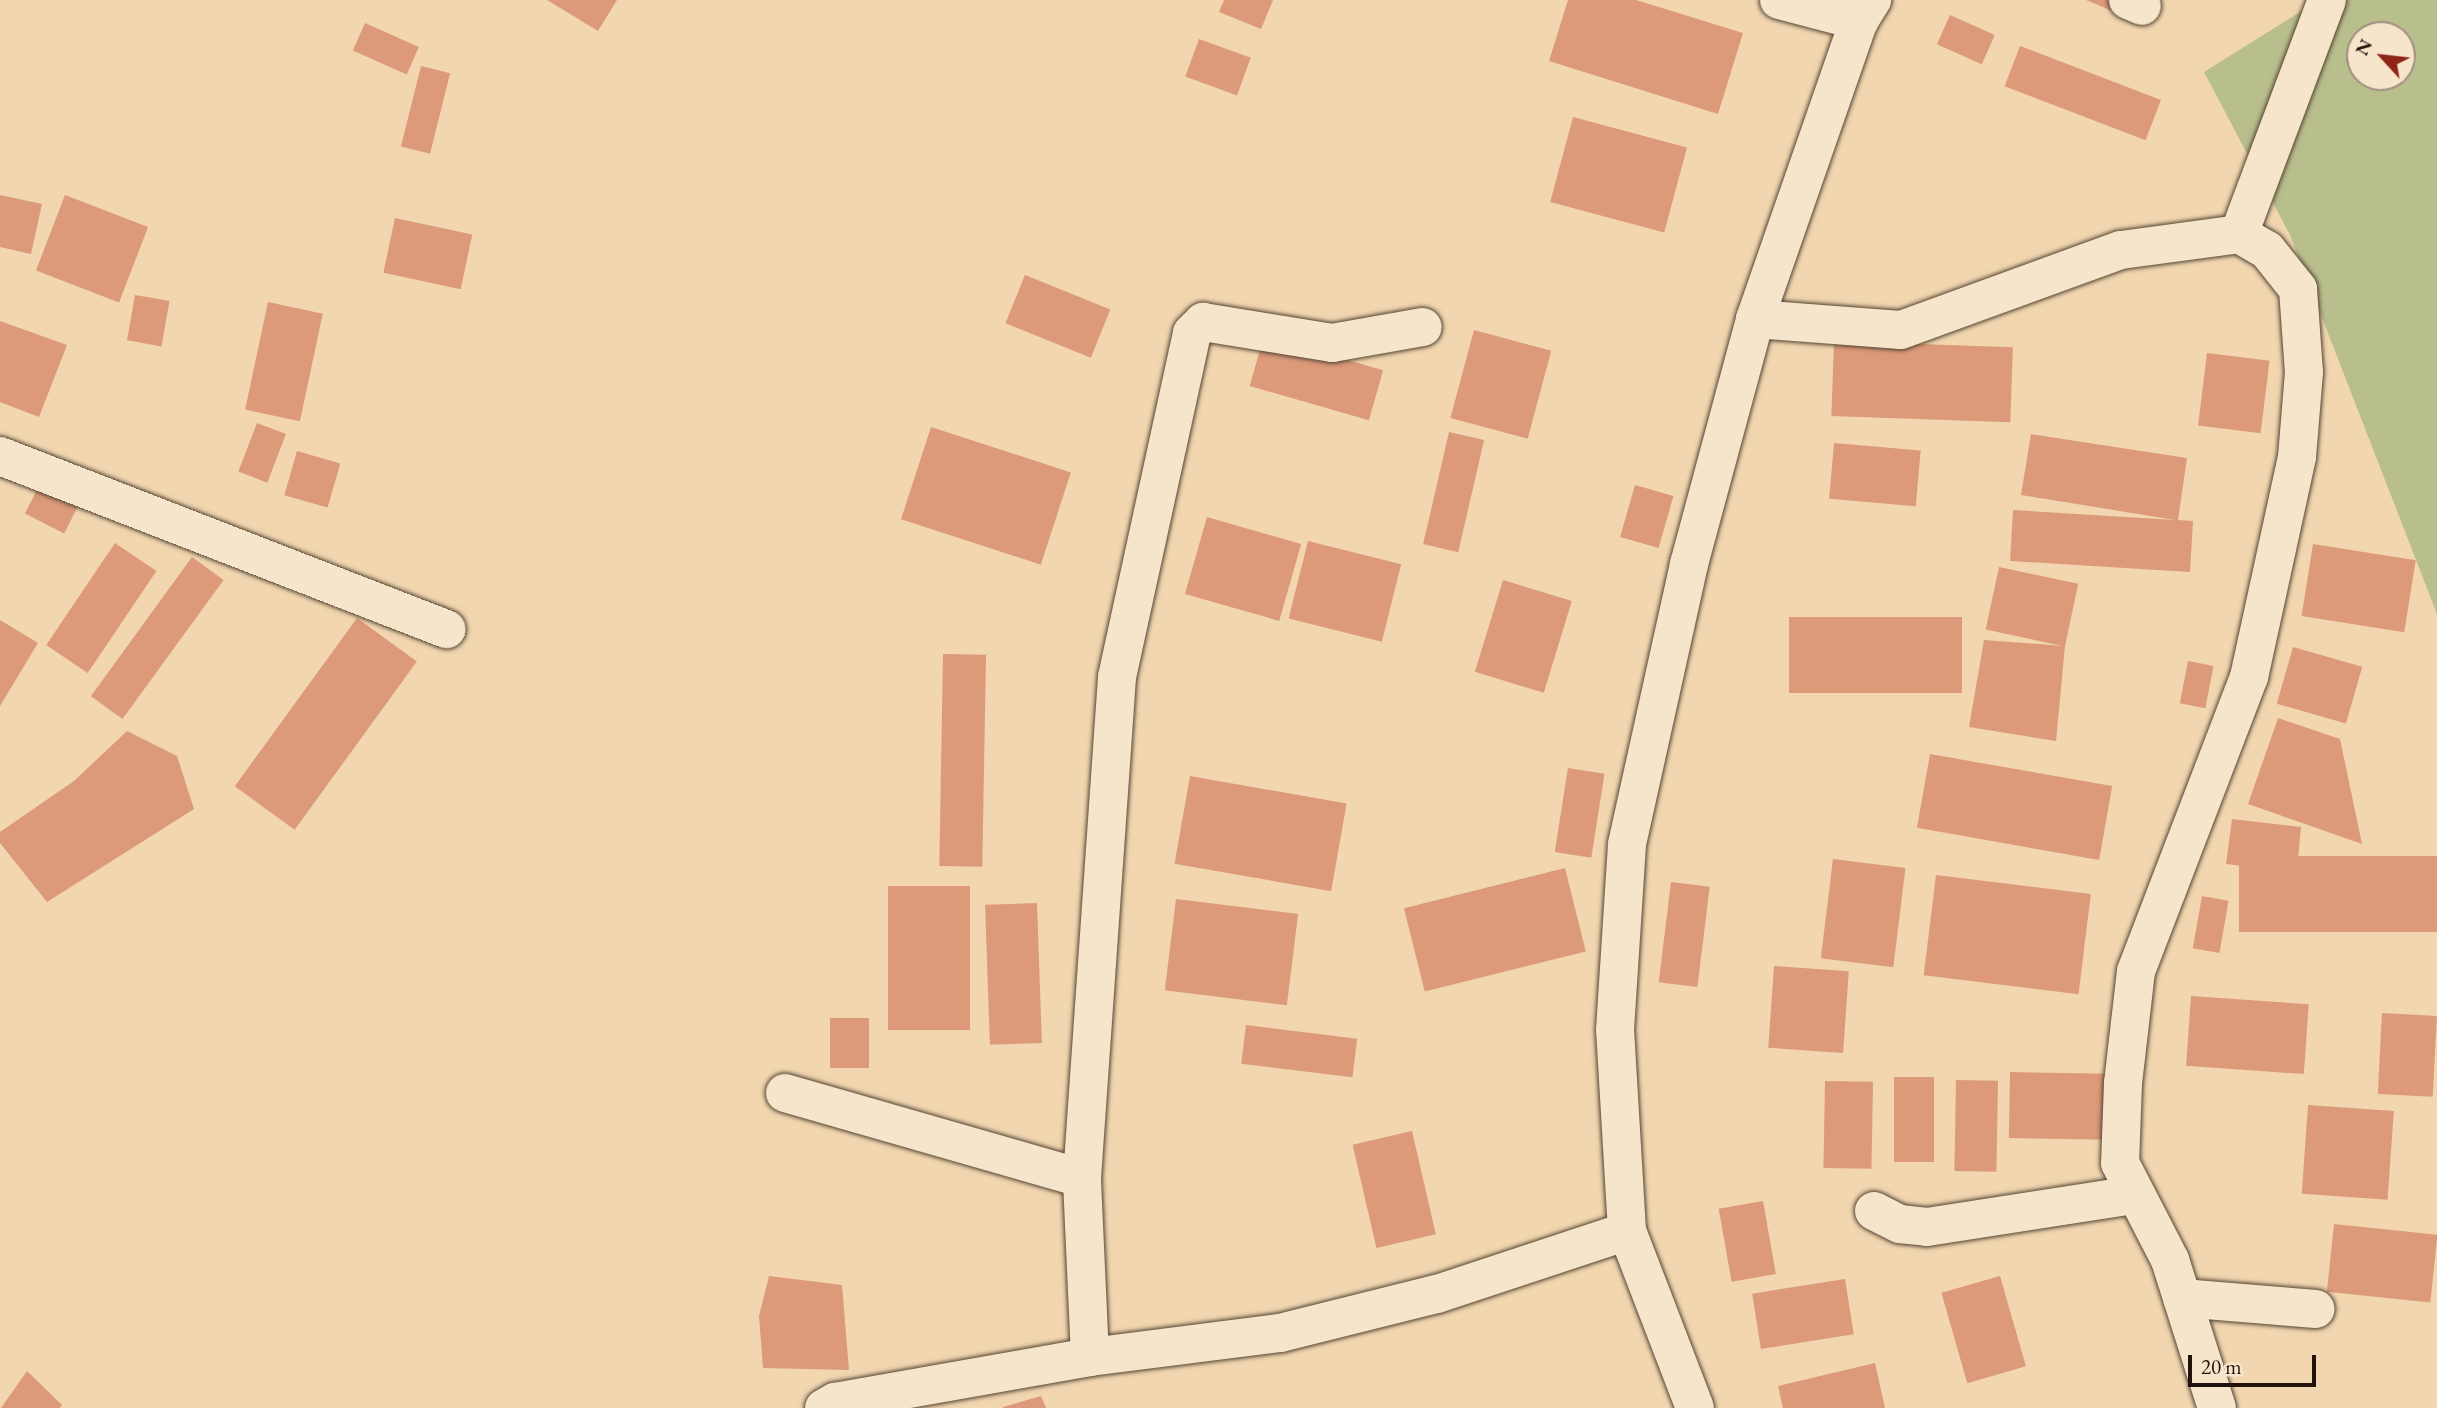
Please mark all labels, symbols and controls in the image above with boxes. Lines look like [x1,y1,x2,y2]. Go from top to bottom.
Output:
north arrow [2346,21,2416,91]
text: N [2349,35,2378,60]
scale bar [2192,1342,2320,1386]
text: 20 m [2201,1353,2242,1380]

